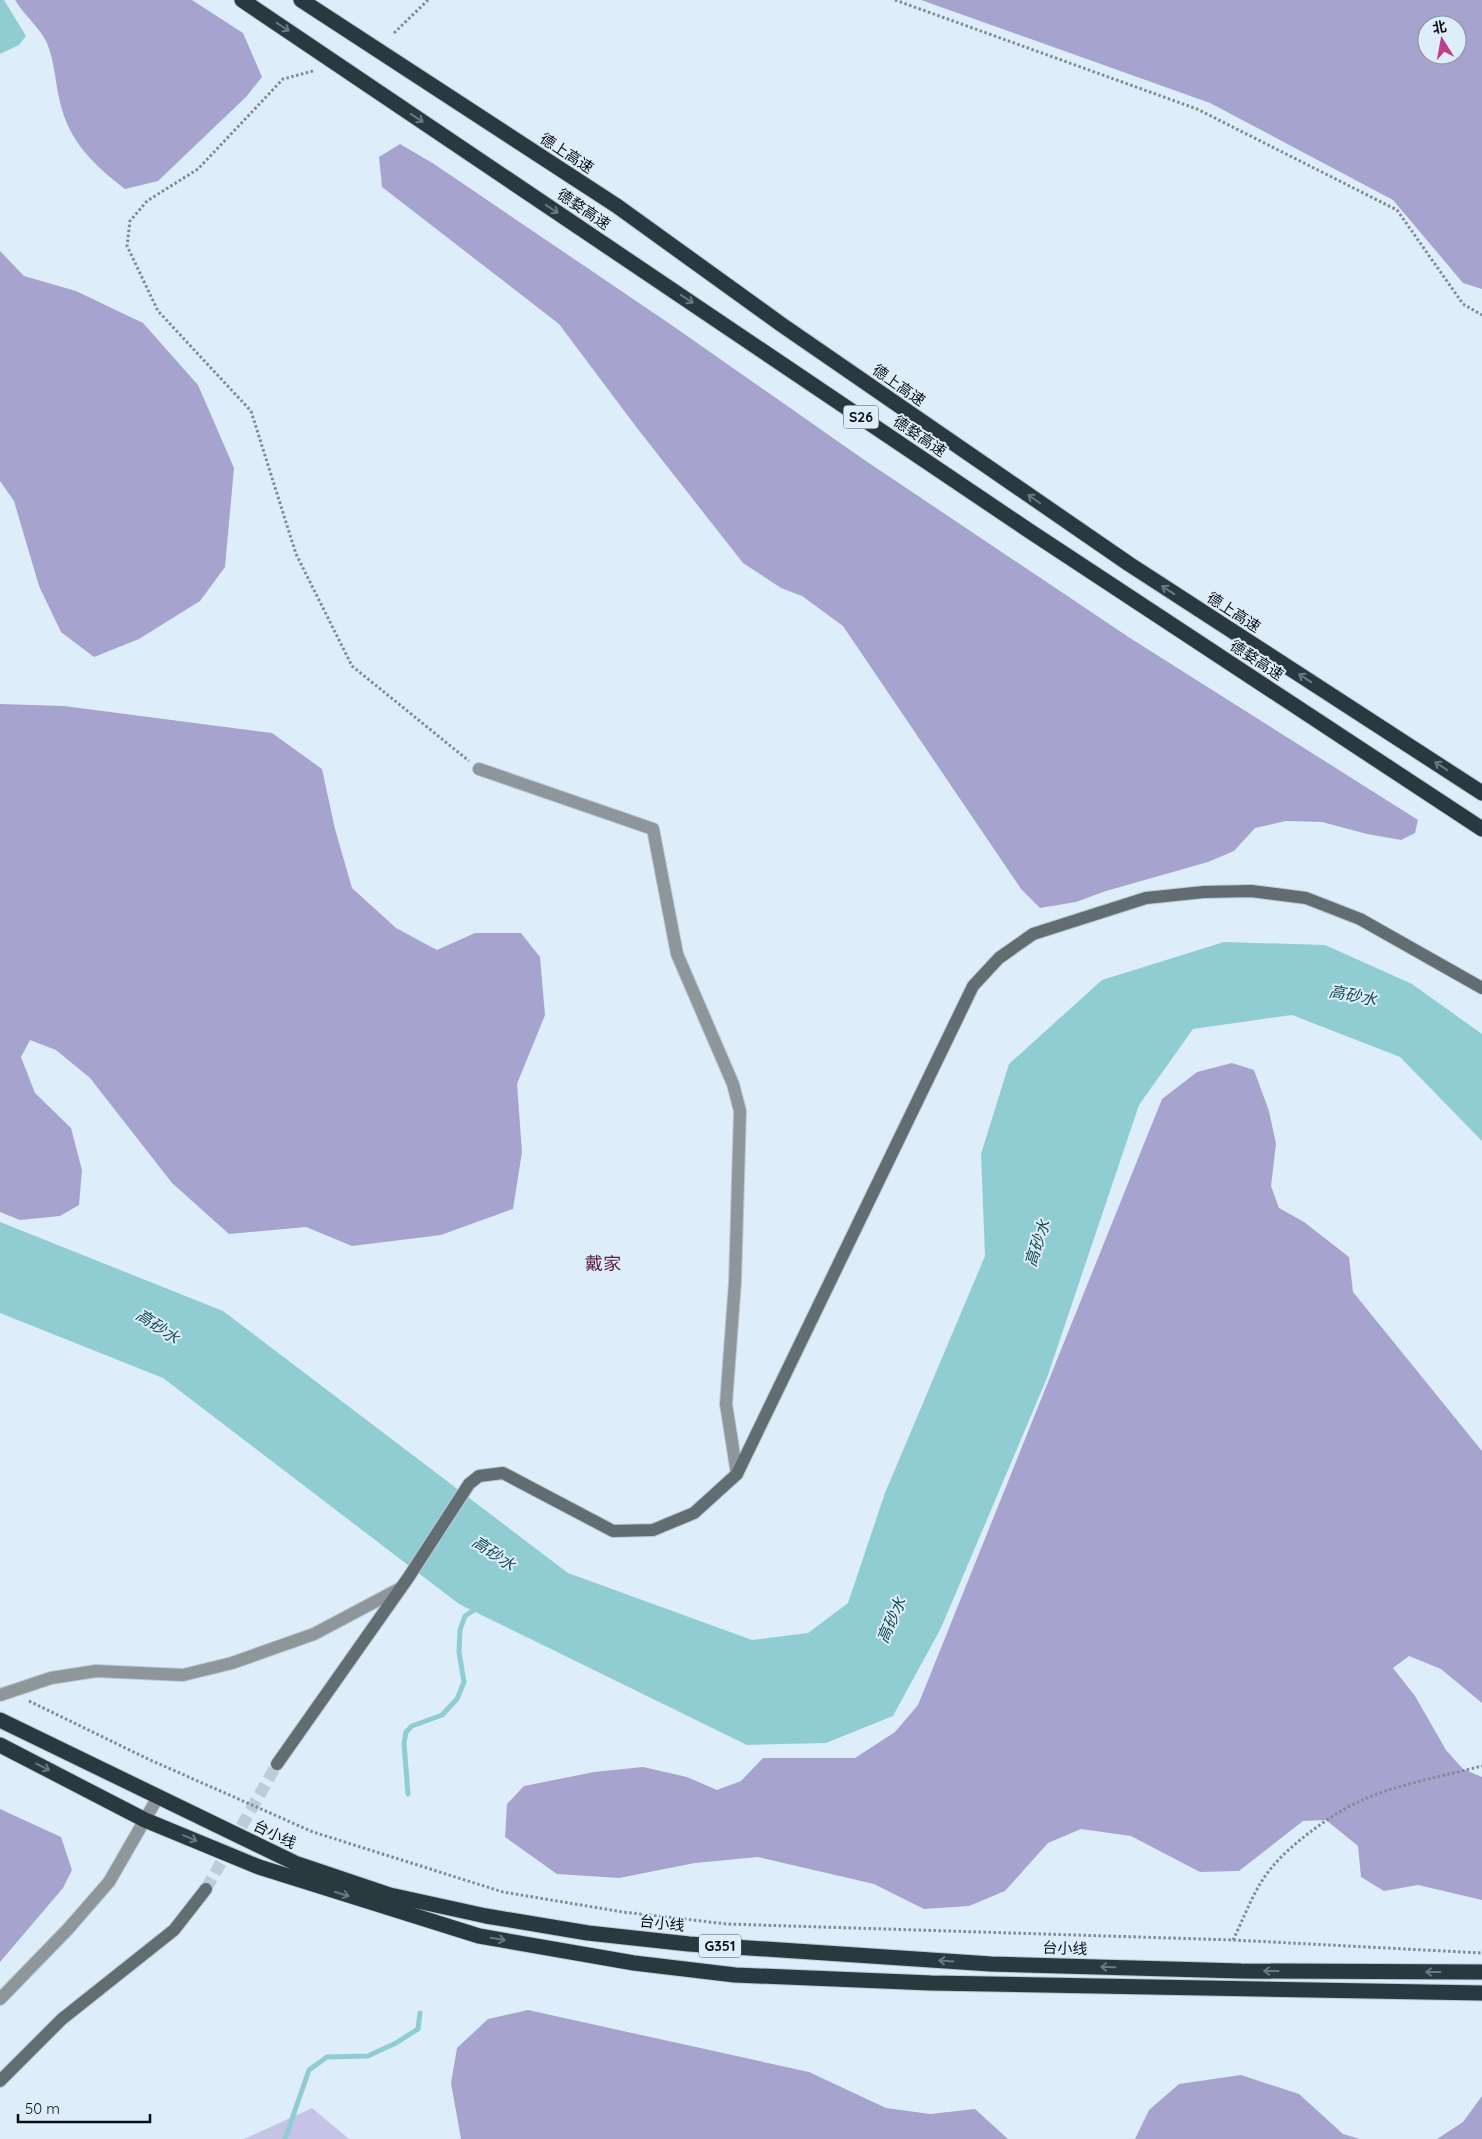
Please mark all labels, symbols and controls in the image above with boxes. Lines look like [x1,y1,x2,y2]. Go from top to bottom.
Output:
north arrow [1417,15,1467,65]
text: 北 [1431,17,1448,37]
one-way arrow [275,22,289,32]
one-way arrow [410,113,424,123]
street label: 德上高速 [537,129,597,177]
street label: 德婺高速 [554,184,614,234]
one-way arrow [545,204,559,214]
one-way arrow [680,294,694,304]
street label: 德上高速 [869,360,929,410]
road number: S26 [844,406,878,428]
street label: 德婺高速 [890,411,950,461]
one-way arrow [1027,494,1041,504]
one-way arrow [1162,584,1176,594]
street label: 德上高速 [1204,588,1264,636]
street label: 德婺高速 [1227,636,1287,684]
one-way arrow [1298,673,1312,683]
one-way arrow [1434,761,1448,771]
water label: 高砂水 [1328,981,1379,1010]
water label: 高砂水 [1020,1216,1054,1269]
district label: 戴家 [585,1252,621,1275]
water label: 高砂水 [133,1304,184,1348]
water label: 高砂水 [469,1531,520,1575]
water label: 高砂水 [872,1593,910,1646]
one-way arrow [36,1762,51,1772]
street label: 台小线 [251,1816,299,1852]
one-way arrow [182,1835,197,1844]
one-way arrow [334,1890,349,1899]
street label: 台小线 [639,1911,685,1935]
road number: G351 [699,1934,741,1958]
one-way arrow [490,1935,506,1945]
street label: 台小线 [1042,1938,1088,1958]
one-way arrow [938,1956,954,1965]
one-way arrow [1101,1962,1117,1972]
one-way arrow [1263,1966,1280,1976]
one-way arrow [1426,1967,1442,1977]
scale bar [18,2092,150,2124]
text: 50 m [25,2099,60,2118]

